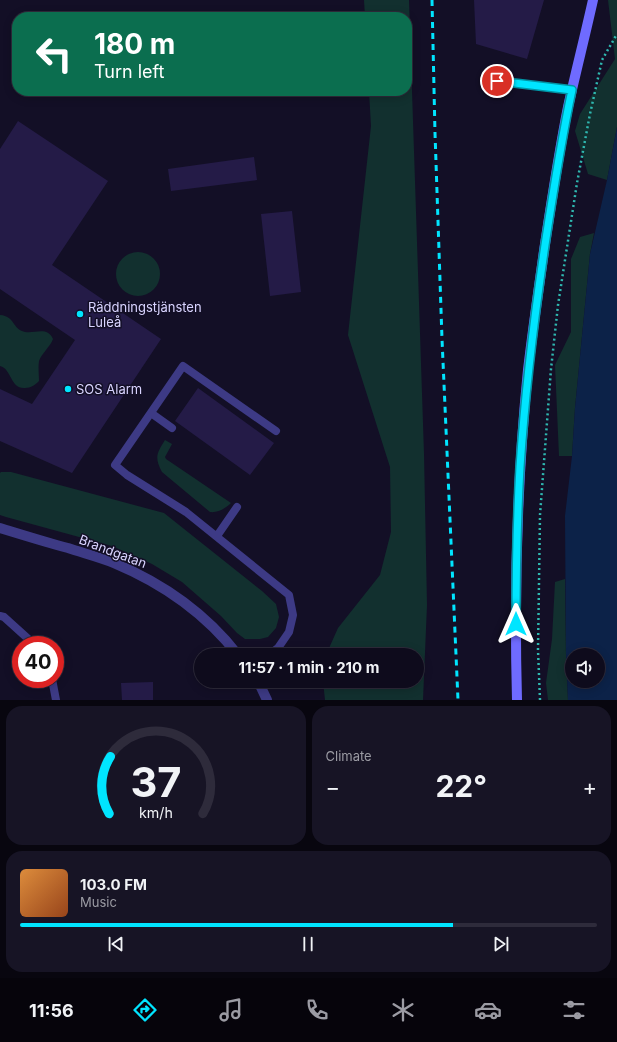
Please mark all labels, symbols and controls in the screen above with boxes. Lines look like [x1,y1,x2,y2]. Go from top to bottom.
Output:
text: 180 m [94,27,175,61]
icon: left [28,28,80,80]
text: Turn left [94,61,164,82]
pin [480,64,514,98]
icon: arrive [486,70,508,92]
place label: Räddningstjänsten Luleå [88,299,202,330]
marker: Räddningstjänsten Luleå [75,309,85,319]
place label: SOS Alarm [76,381,142,397]
marker: SOS Alarm [63,384,73,394]
street label: Brandgatan [77,531,149,571]
position arrow [495,603,537,645]
speed limit sign: 40 [12,636,64,688]
map controls [565,648,605,688]
button: sound [565,648,605,688]
text: 11:57 · 1 min · 210 m [239,658,379,677]
text: Climate [326,748,372,764]
text: 37 [130,756,181,806]
text: 22° [435,768,487,804]
text: − [326,774,340,800]
text: + [582,774,597,800]
text: km/h [139,803,173,820]
text: 103.0 FM [80,875,147,894]
text: Music [80,894,117,910]
icon: previous [105,933,127,955]
icon: pause [297,933,319,955]
icon: next [490,933,512,955]
icon: directions [131,996,159,1024]
icon: music [217,996,245,1024]
icon: phone [303,996,331,1024]
icon: climate [389,996,417,1024]
icon: car [474,996,502,1024]
icon: filters [560,996,588,1024]
text: 11:56 [29,1000,74,1021]

